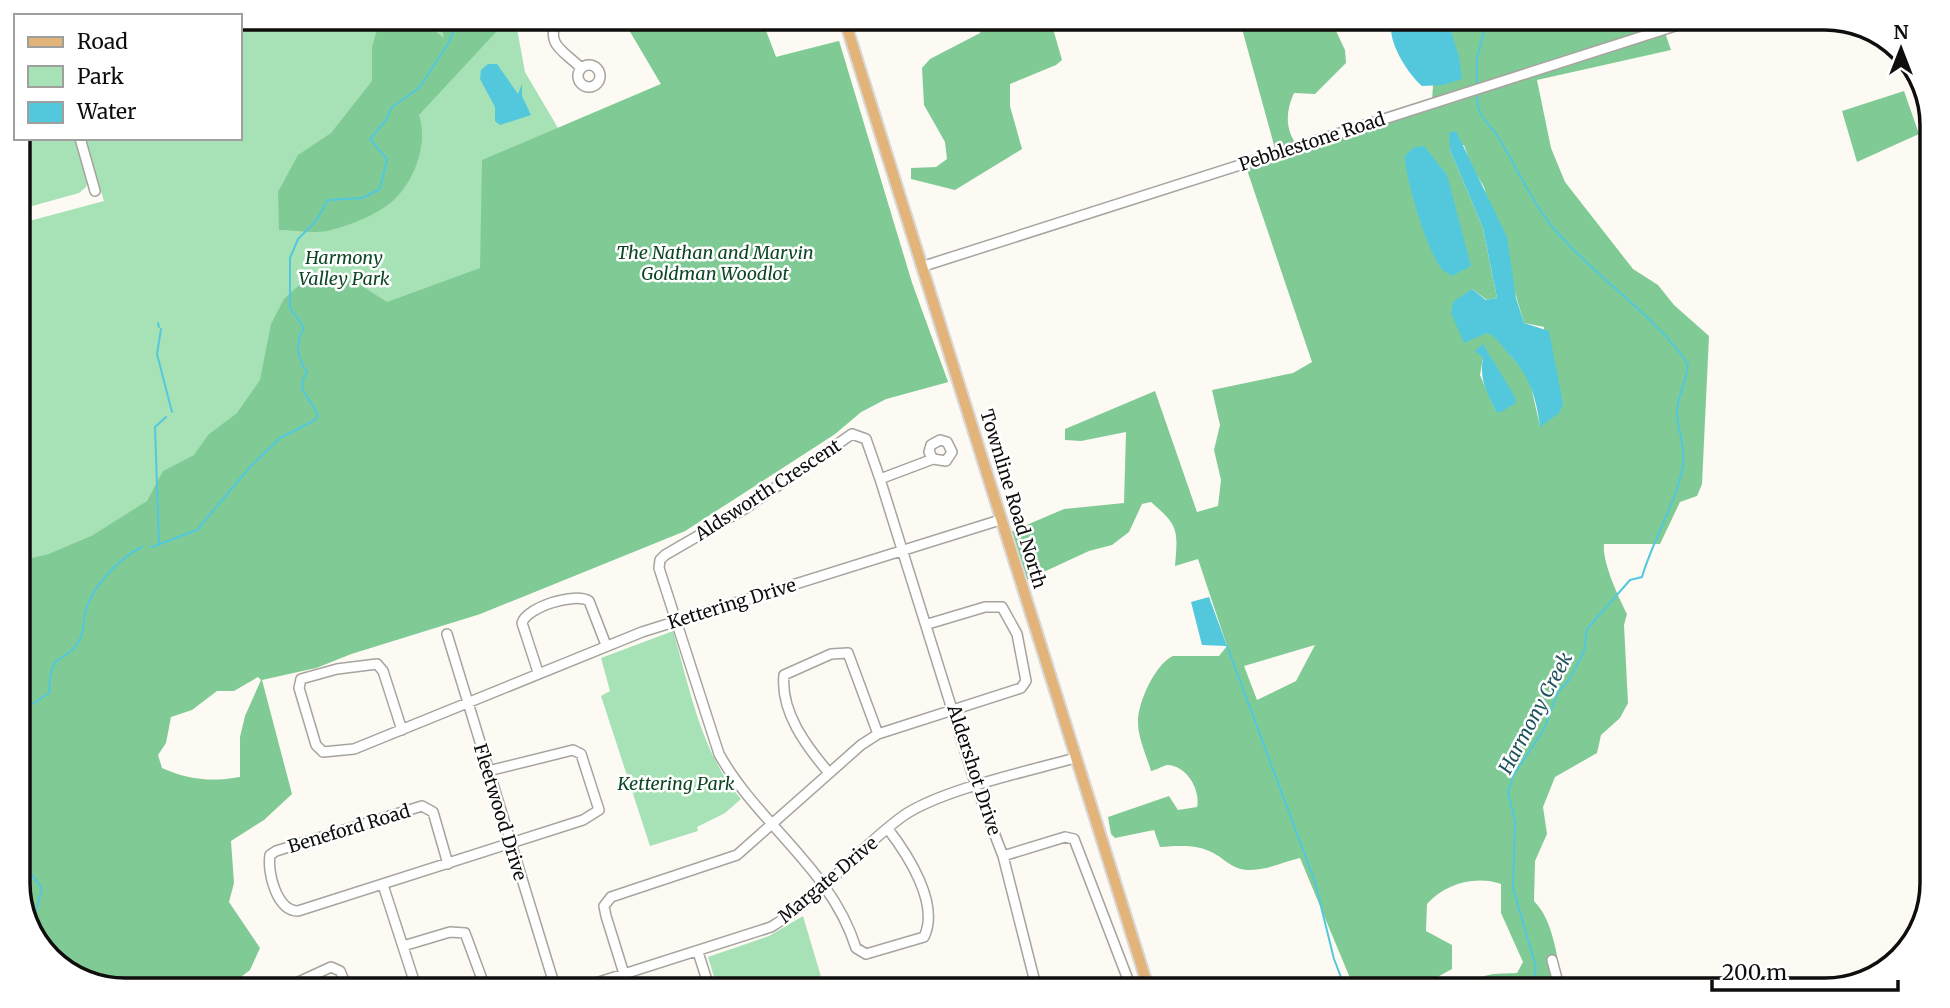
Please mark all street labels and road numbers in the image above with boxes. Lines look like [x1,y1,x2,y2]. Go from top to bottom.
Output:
street label: Pebblestone Road [1236,107,1388,176]
street label: Townline Road North [975,407,1052,591]
street label: Aldsworth Crescent [690,434,845,546]
street label: Kettering Drive [665,573,799,634]
street label: Aldershot Drive [942,701,1006,838]
street label: Fleetwood Drive [469,741,532,883]
street label: Beneford Road [285,799,413,858]
street label: Margate Drive [773,831,882,928]

